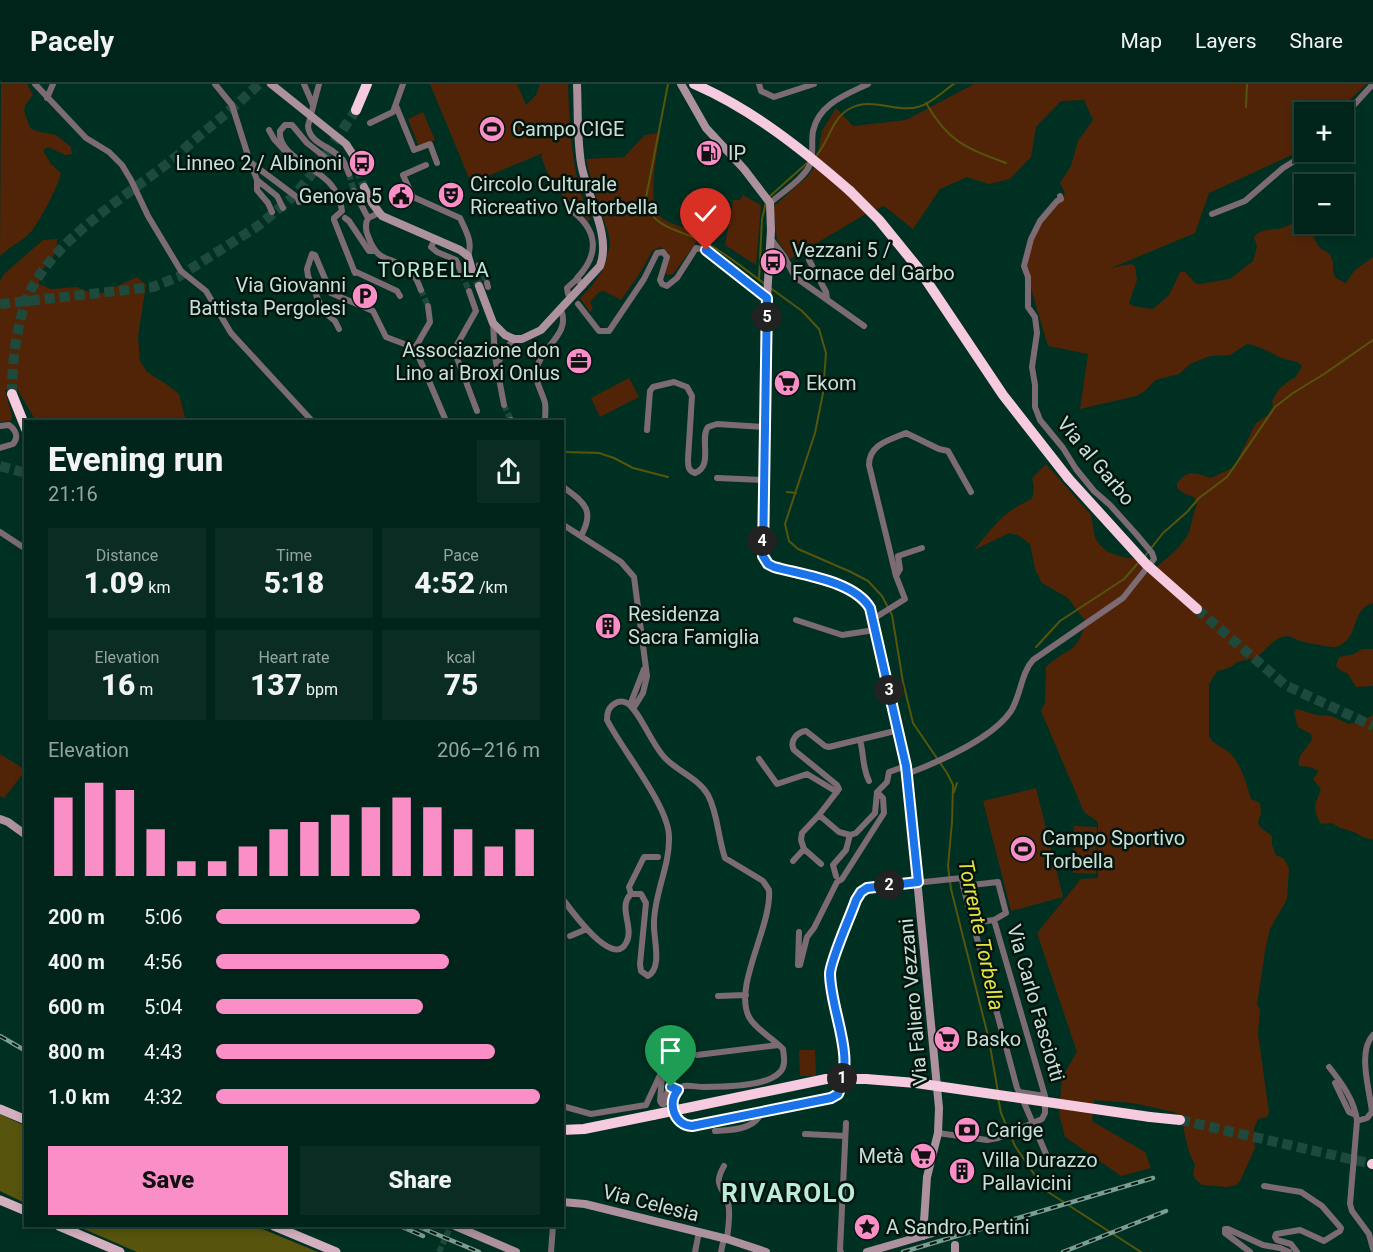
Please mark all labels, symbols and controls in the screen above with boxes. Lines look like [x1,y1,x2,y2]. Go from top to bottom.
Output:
text: Pacely [30,25,114,58]
text: Map [1120,29,1162,53]
text: Layers [1195,29,1256,53]
text: Share [1289,29,1343,53]
map controls [1294,102,1354,234]
button: + [1294,102,1354,162]
sports icon: Campo CIGE [477,114,507,144]
place label: Campo CIGE [512,117,624,141]
fuel station icon: IP [694,138,724,168]
place label: IP [728,141,746,165]
bus stop icon: Linneo 2 / Albinoni [347,148,377,178]
place label: Linneo 2 / Albinoni [176,151,342,175]
place label: Circolo Culturale Ricreativo Valtorbella [470,172,658,219]
button: − [1294,174,1354,234]
theatre icon: Circolo Culturale Ricreativo Valtorbella [436,180,466,210]
public building icon: Genova 5 [386,181,416,211]
place label: Genova 5 [299,184,382,208]
pin [680,188,731,250]
icon: check [689,197,722,230]
place label: Vezzani 5 / Fornace del Garbo [792,238,955,285]
bus stop icon: Vezzani 5 / Fornace del Garbo [758,247,788,277]
district label: TORBELLA [377,258,491,282]
place label: Via Giovanni Battista Pergolesi [189,273,346,320]
parking icon: Via Giovanni Battista Pergolesi [350,281,380,311]
pin: 5 [752,302,782,332]
text: 5 [762,307,772,326]
place label: Associazione don Lino ai Broxi Onlus [395,338,560,385]
office icon: Associazione don Lino ai Broxi Onlus [564,346,594,376]
supermarket icon: Ekom [772,368,802,398]
place label: Ekom [806,371,856,395]
street label: Via al Garbo [1052,412,1140,510]
text: Evening run [48,440,223,479]
button: share [477,440,540,503]
text: 21:16 [48,482,98,506]
pin: 4 [747,526,777,556]
text: 4 [757,531,767,550]
text: Distance [96,546,158,565]
text: Time [276,546,312,565]
text: Pace [443,546,479,565]
text: 1.09 [84,565,144,600]
text: 5:18 [264,565,324,600]
text: 4:52 [414,565,475,600]
text: km [144,578,170,597]
text: /km [475,578,508,597]
place label: Residenza Sacra Famiglia [628,602,759,649]
building icon: Residenza Sacra Famiglia [593,611,623,641]
text: Elevation [95,648,159,667]
text: Heart rate [258,648,330,667]
text: kcal [447,648,475,667]
text: 16 [101,667,135,702]
text: 137 [250,667,302,702]
text: 75 [444,667,478,702]
pin: 3 [874,675,904,705]
text: m [135,680,153,699]
text: bpm [302,680,338,699]
text: 3 [884,680,894,699]
text: Elevation [48,738,129,762]
text: 206–216 m [437,738,540,762]
place label: Campo Sportivo Torbella [1042,826,1185,873]
sports icon: Campo Sportivo Torbella [1008,834,1038,864]
water label: Torrente Torbella [953,857,1009,1013]
pin: 2 [874,870,904,900]
text: 2 [884,875,894,894]
text: 200 m [48,905,105,929]
text: 5:06 [144,905,183,929]
street label: Via Faliero Vezzani [894,917,932,1087]
street label: Via Carlo Fasciotti [1002,922,1070,1084]
text: 400 m [48,950,105,974]
text: 4:56 [144,950,183,974]
text: 600 m [48,995,105,1019]
text: 5:04 [144,995,183,1019]
supermarket icon: Basko [932,1024,962,1054]
pin [645,1025,696,1087]
place label: Basko [966,1027,1021,1051]
icon: arrive [654,1034,687,1067]
text: 800 m [48,1040,105,1064]
text: 4:43 [144,1040,183,1064]
pin: 1 [827,1063,857,1093]
text: 1 [837,1068,847,1087]
text: 1.0 km [48,1085,110,1109]
text: 4:32 [144,1085,183,1109]
bank icon: Carige [952,1115,982,1145]
place label: Carige [986,1118,1043,1142]
supermarket icon: Metà [908,1141,938,1171]
place label: Metà [859,1144,904,1168]
button: Save [48,1146,288,1215]
button: Share [300,1146,540,1215]
place label: Villa Durazzo Pallavicini [982,1148,1098,1195]
building icon: Villa Durazzo Pallavicini [947,1156,977,1186]
district label: RIVAROLO [721,1178,857,1208]
street label: Via Celesia [600,1179,702,1227]
place icon: A Sandro Pertini [852,1212,882,1242]
place label: A Sandro Pertini [886,1215,1030,1239]

